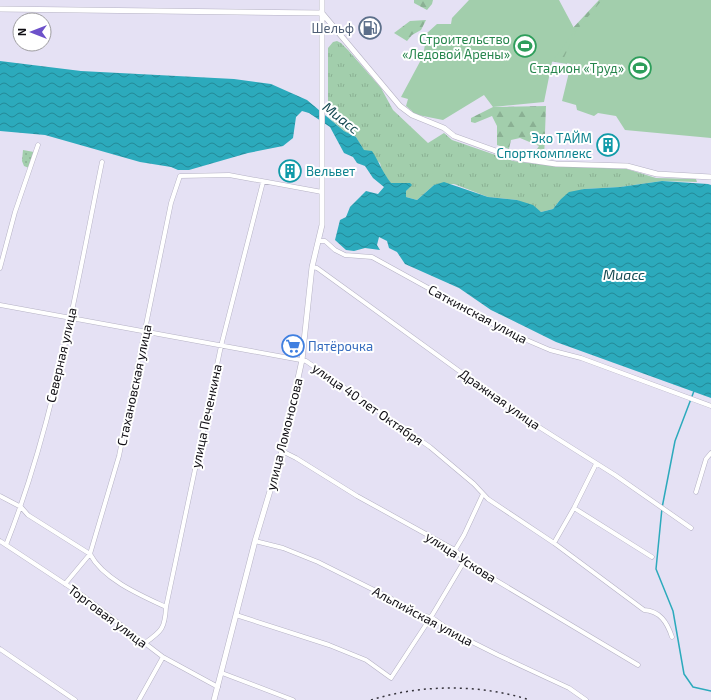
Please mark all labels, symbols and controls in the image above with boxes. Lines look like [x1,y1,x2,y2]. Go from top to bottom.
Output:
north arrow [12,12,52,52]
fuel station icon: Шельф [357,15,383,41]
place label: Шельф [312,20,354,36]
text: N [15,28,28,36]
place label: Строительство «Ледовой Арены» [402,31,510,62]
sports icon: Строительство «Ледовой Арены» [512,33,538,59]
sports icon: Стадион «Труд» [627,55,653,81]
place label: Стадион «Труд» [529,60,624,76]
water label: Миасс [320,98,363,137]
place label: Эко ТАЙМ Спорткомплекс [497,130,592,161]
building icon: Эко ТАЙМ Спорткомплекс [595,132,621,158]
building icon: Вельвет [277,158,303,184]
place label: Вельвет [306,163,356,179]
water label: Миасс [603,266,645,283]
street label: Саткинская улица [426,281,530,347]
street label: Северная улица [42,306,80,404]
street label: Стахановская улица [113,323,155,447]
supermarket icon: Пятёрочка [280,333,306,359]
place label: Пятёрочка [308,338,373,354]
street label: улица 40 лет Октября [309,359,427,449]
street label: улица Печенкина [187,363,225,469]
street label: Дражная улица [456,365,544,433]
street label: улица Ломоносова [262,376,306,492]
street label: улица Ускова [423,528,499,586]
street label: Торговая улица [65,581,151,651]
street label: Альпийская улица [370,583,476,649]

